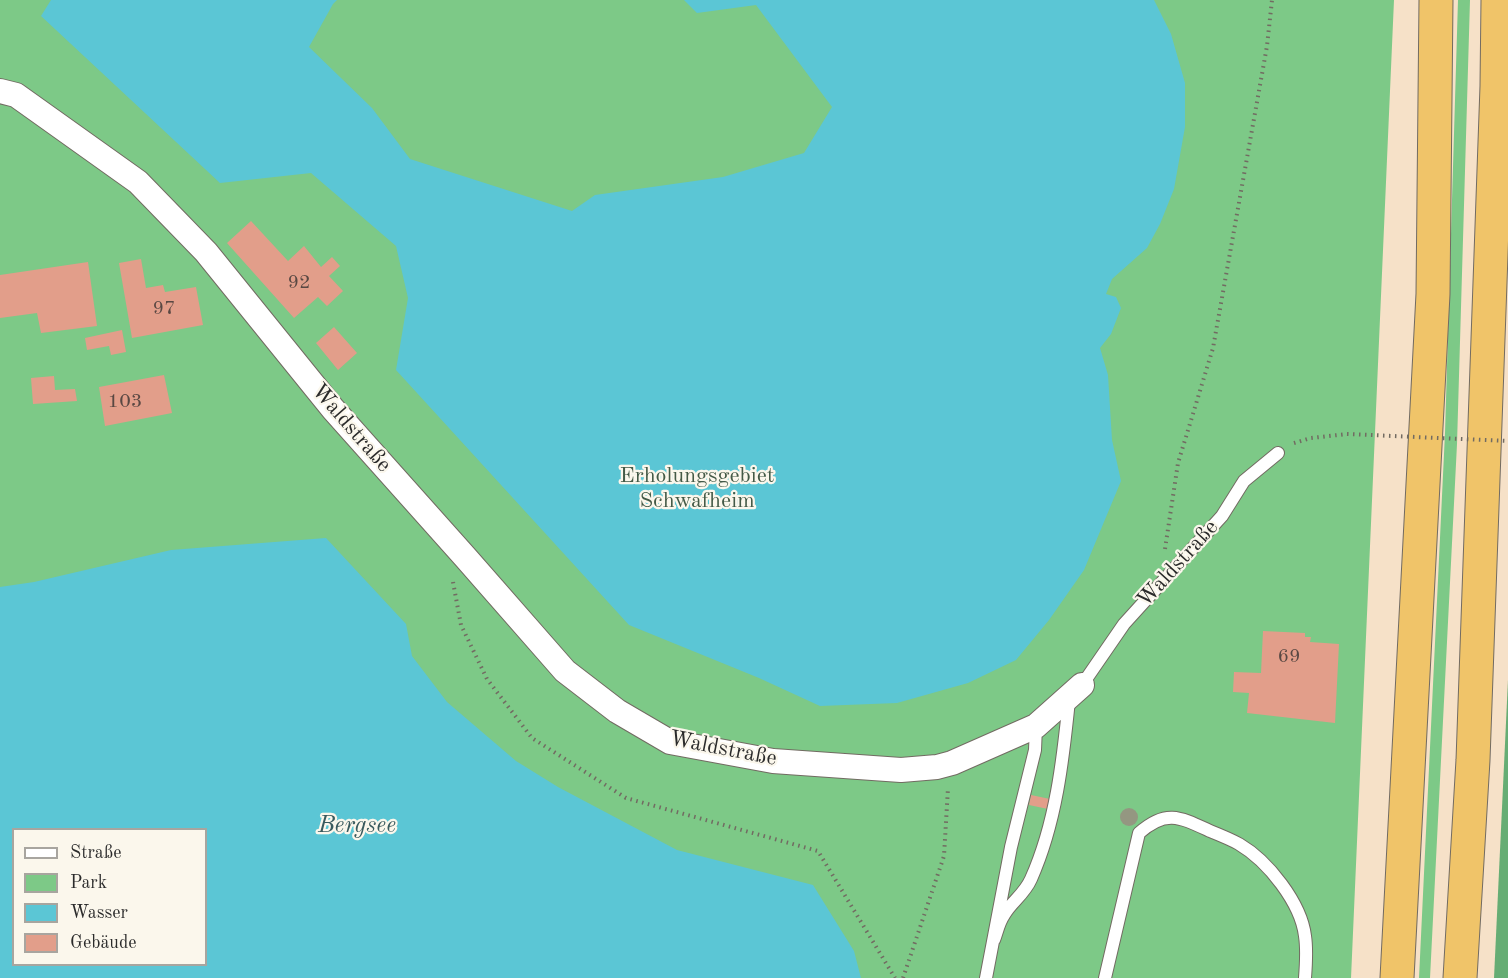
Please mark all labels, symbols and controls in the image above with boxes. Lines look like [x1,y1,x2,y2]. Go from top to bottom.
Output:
house number: 92 [287,271,311,295]
house number: 97 [152,297,176,321]
street label: Waldstraße [305,378,397,478]
house number: 103 [108,390,142,414]
park label: Erholungsgebiet Schwafheim [619,463,775,514]
street label: Waldstraße [1132,515,1224,613]
house number: 69 [1277,645,1301,669]
street label: Waldstraße [667,726,779,772]
water label: Bergsee [318,812,396,840]
legend [12,828,207,966]
text: Straße [70,844,121,862]
text: Park [70,874,107,892]
text: Wasser [70,904,128,922]
text: Gebäude [70,934,137,952]

